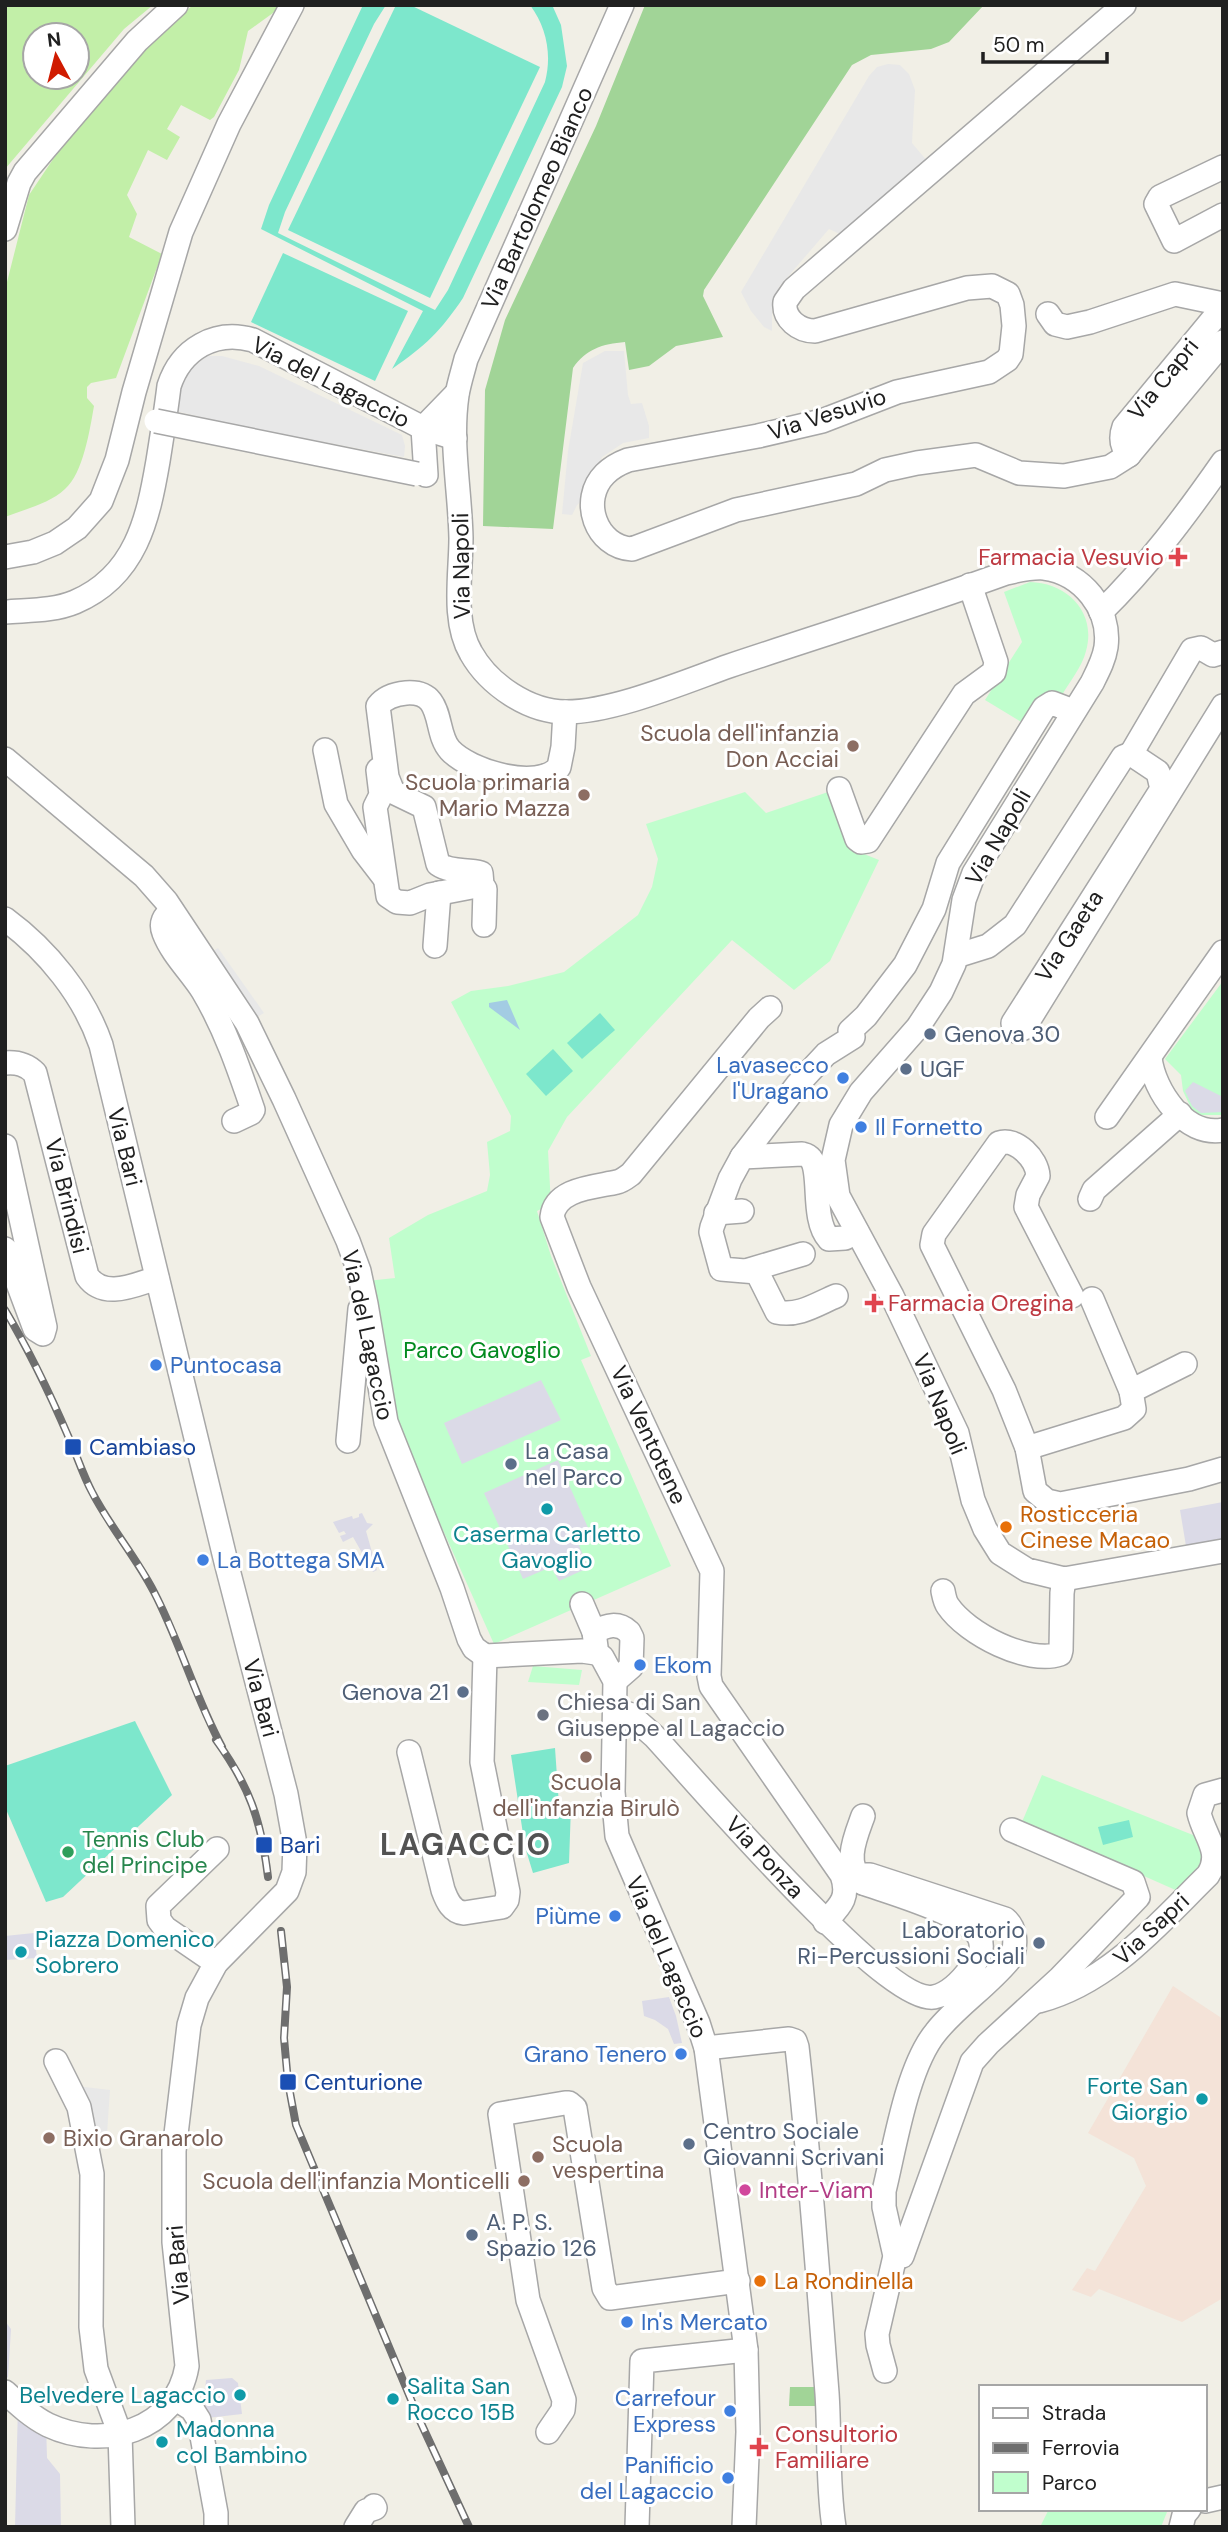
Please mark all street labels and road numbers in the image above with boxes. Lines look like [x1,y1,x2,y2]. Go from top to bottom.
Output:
street label: Via Bartolomeo Bianco [474,82,600,314]
street label: Via del Lagaccio [247,329,415,435]
street label: Via Capri [1121,332,1205,426]
street label: Via Vesuvio [764,381,890,447]
street label: Via Napoli [445,512,477,620]
street label: Via Napoli [958,783,1038,891]
street label: Via Gaeta [1028,884,1110,988]
street label: Via Bari [101,1105,149,1189]
street label: Via Brindisi [38,1135,96,1257]
street label: Via del Lagaccio [335,1247,401,1423]
street label: Via Napoli [906,1349,974,1459]
street label: Via Ventotene [604,1361,694,1509]
street label: Via Bari [236,1656,286,1740]
street label: Via Ponza [719,1809,811,1905]
street label: Via del Lagaccio [619,1871,715,2043]
street label: Via Sapri [1106,1886,1196,1972]
street label: Via Bari [160,2224,196,2306]

